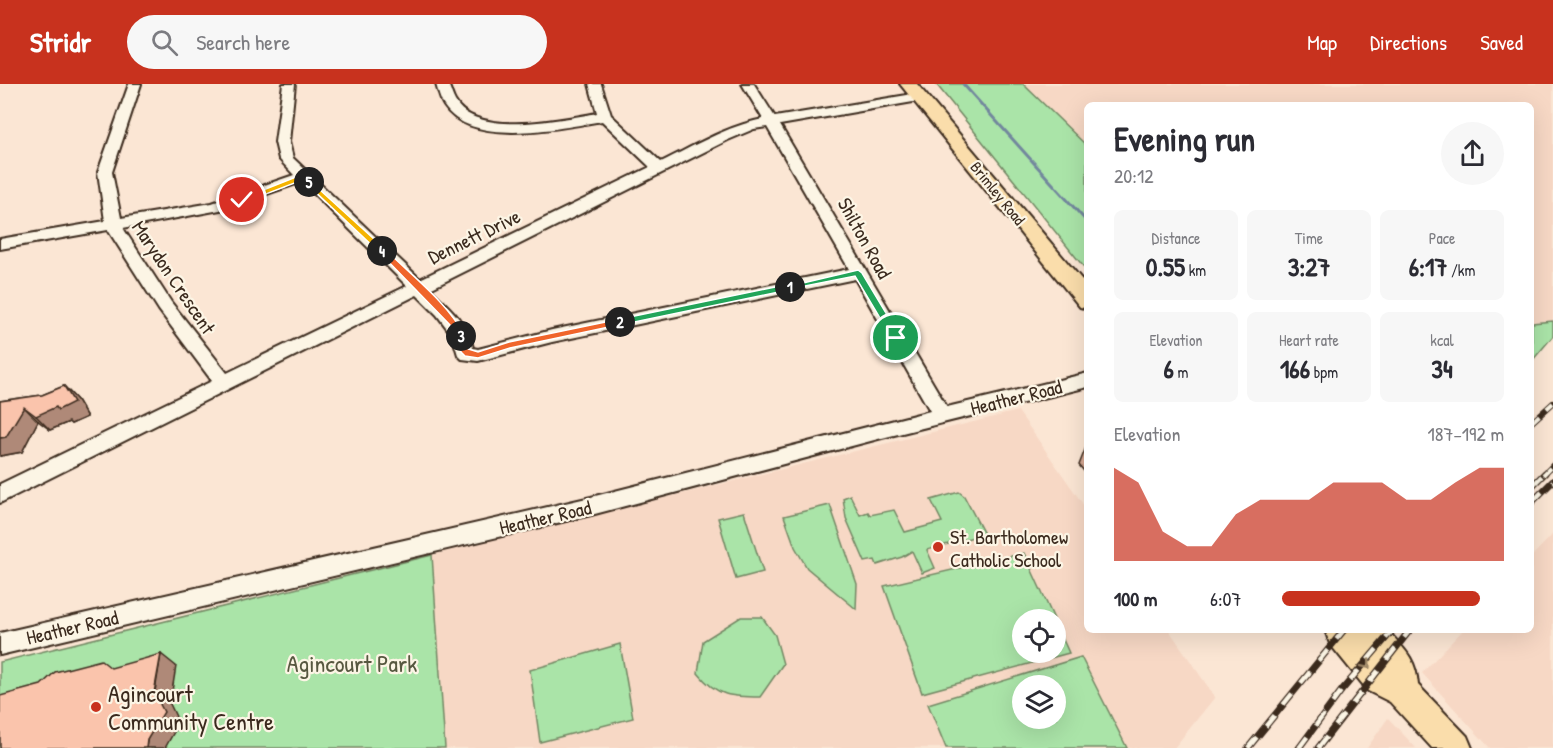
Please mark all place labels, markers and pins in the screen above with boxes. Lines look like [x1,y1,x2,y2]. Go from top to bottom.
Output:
pin: 5 [294,167,324,197]
pin [216,174,267,225]
pin: 4 [367,236,397,266]
pin: 1 [775,272,805,302]
pin: 2 [605,307,635,337]
pin [870,312,921,363]
pin: 3 [446,321,476,351]
place label: St. Bartholomew Catholic School [950,523,1068,573]
marker: St. Bartholomew Catholic School [931,540,945,554]
place label: Agincourt Community Centre [108,677,274,737]
marker: Agincourt Community Centre [89,700,103,714]

